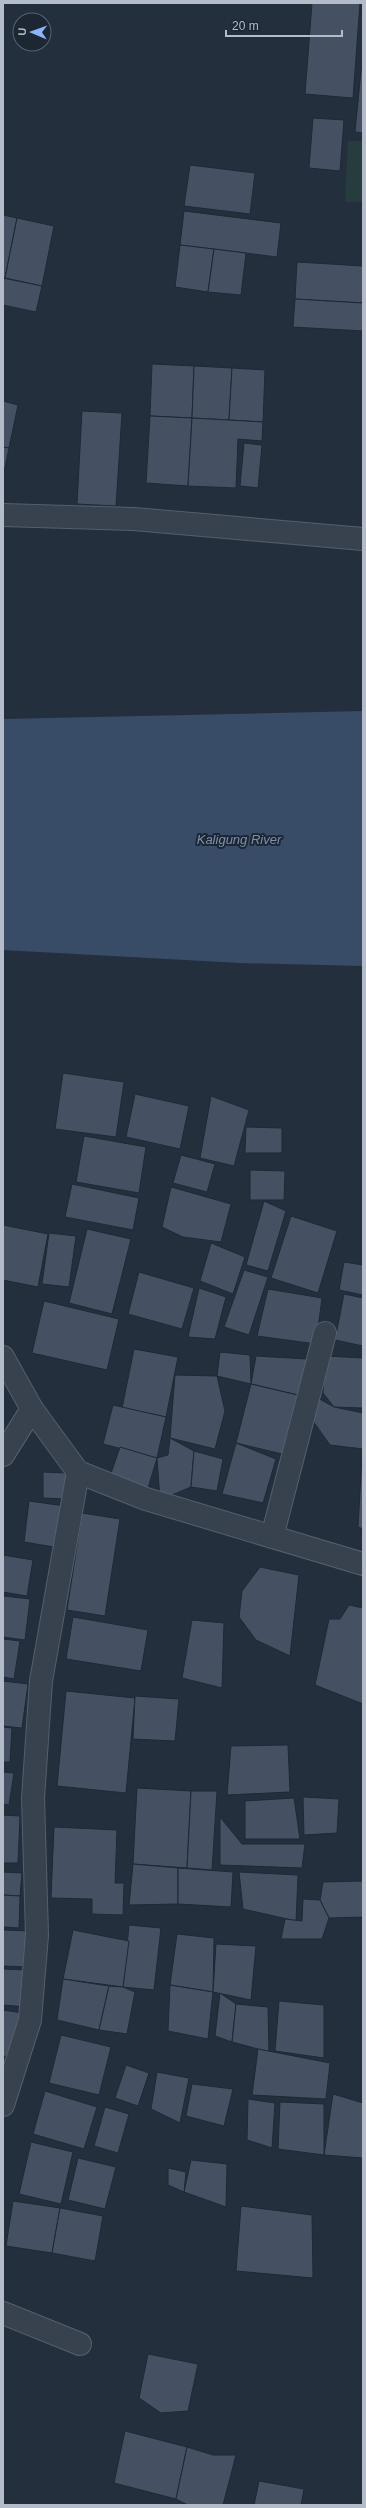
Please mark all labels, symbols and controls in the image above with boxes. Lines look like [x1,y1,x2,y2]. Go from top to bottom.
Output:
north arrow [12,12,52,52]
scale bar [226,12,342,38]
text: 20 m [232,19,259,33]
text: U [16,27,28,36]
water label: Kaligung River [197,832,282,847]

